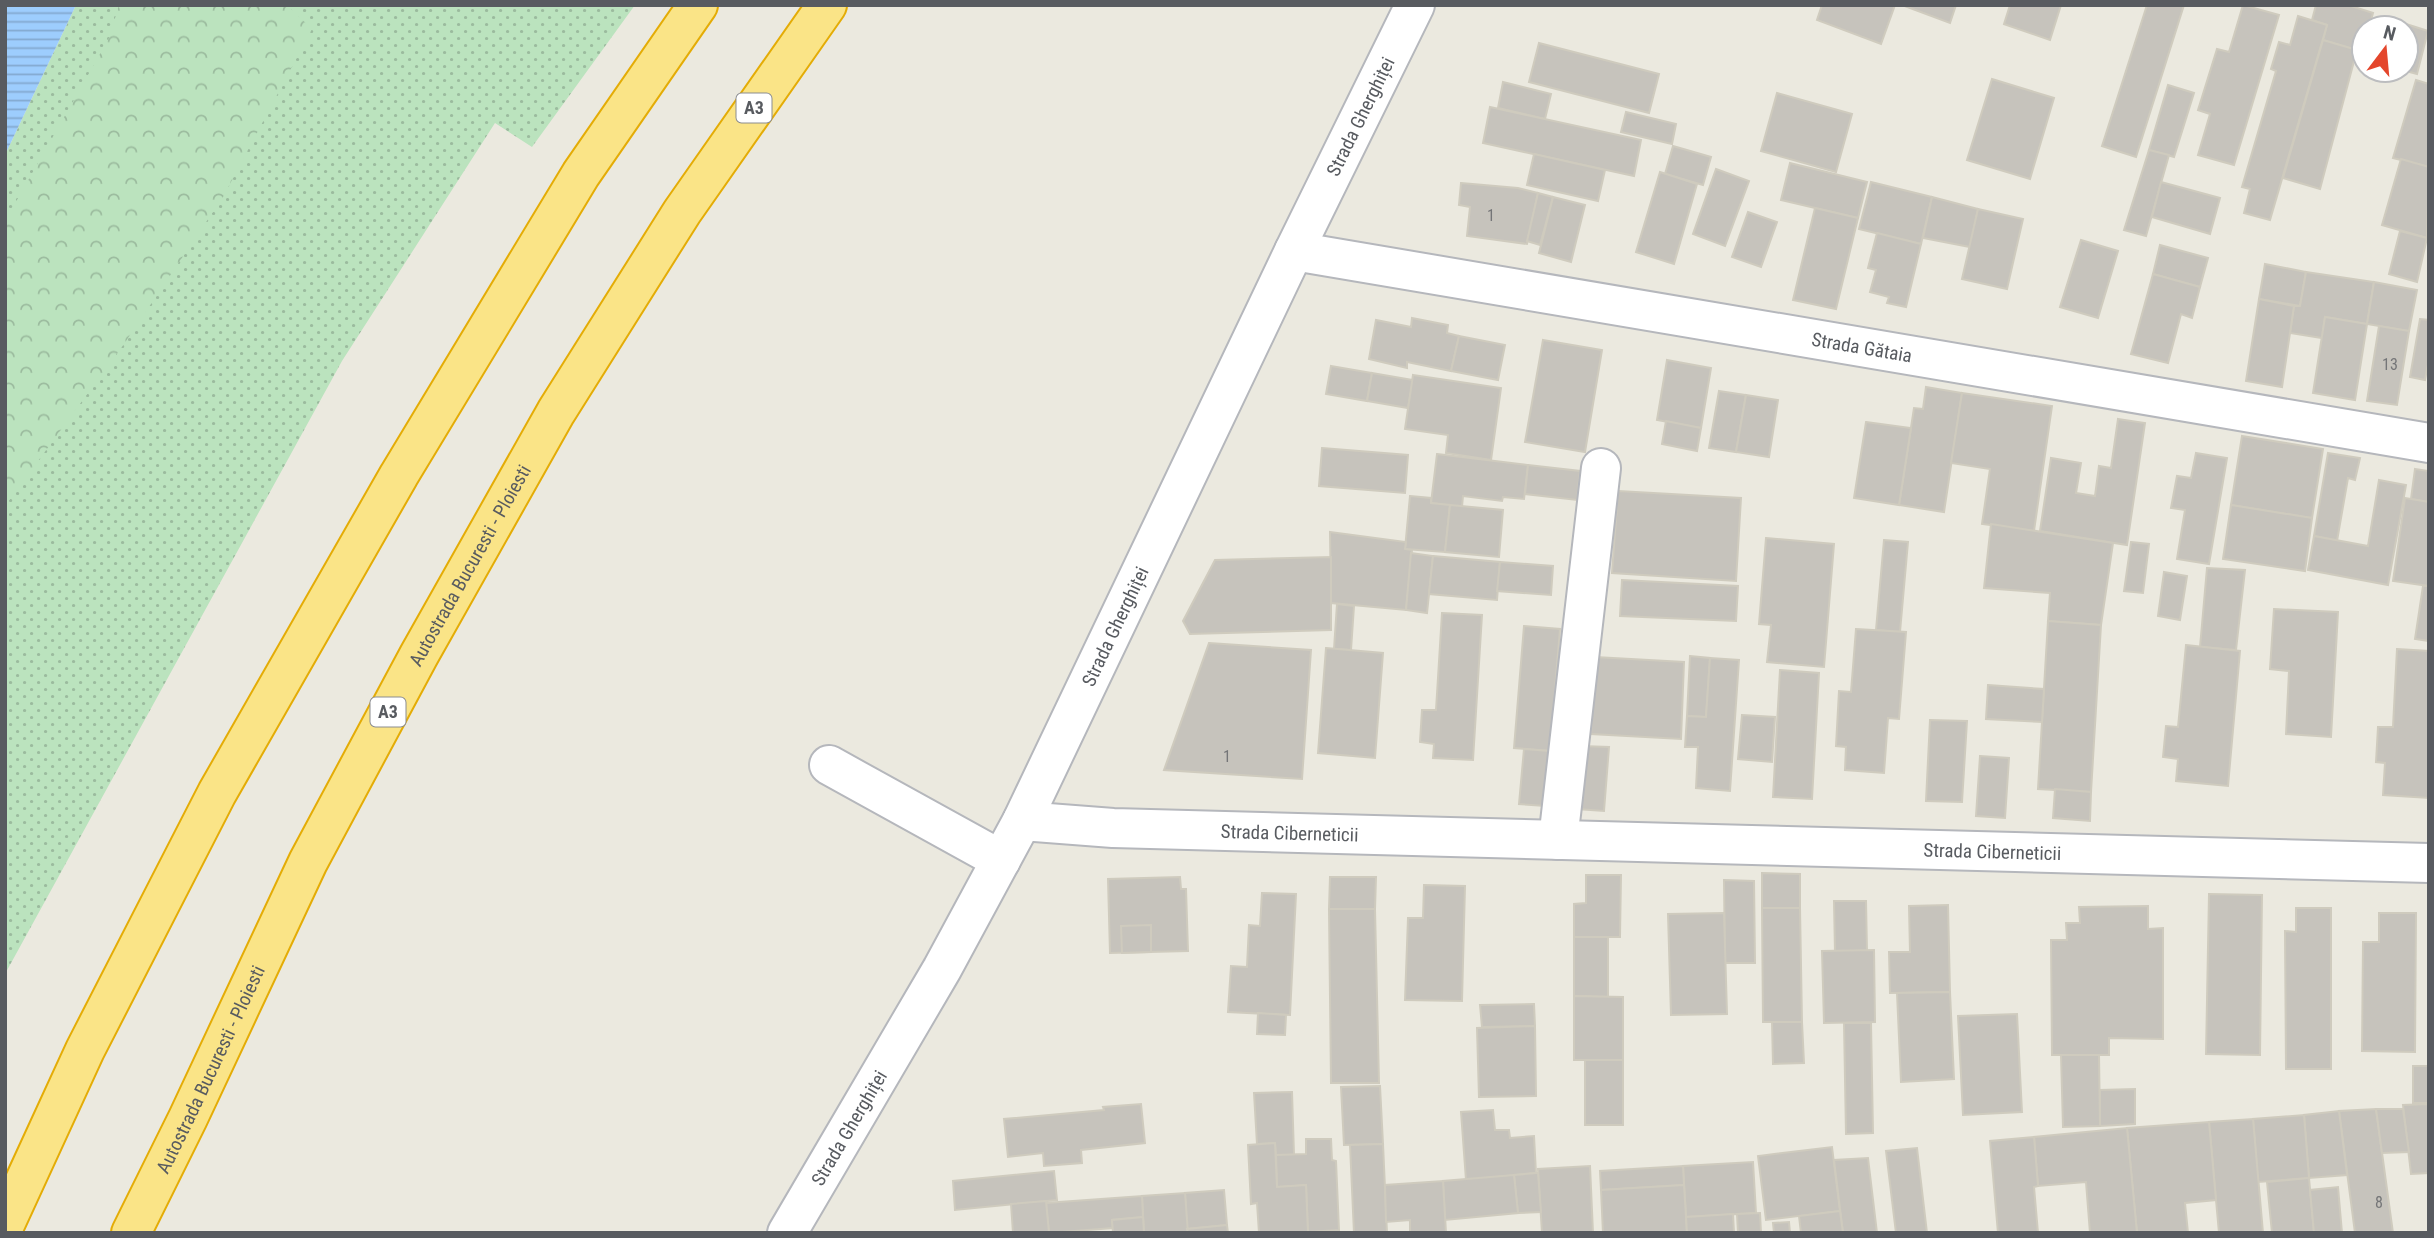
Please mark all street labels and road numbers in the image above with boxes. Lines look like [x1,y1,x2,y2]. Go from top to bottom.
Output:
street label: Strada Gherghiței [1322,53,1400,180]
road number: A3 [736,94,772,122]
street label: Strada Gătaia [1810,328,1914,367]
street label: Autostrada Bucuresti - Ploiesti [404,461,536,670]
street label: Strada Gherghiței [1077,563,1154,690]
road number: A3 [370,698,406,726]
street label: Strada Ciberneticii [1220,820,1359,847]
street label: Strada Ciberneticii [1923,839,2062,865]
street label: Autostrada Bucuresti - Ploiesti [151,962,270,1177]
street label: Strada Gherghiței [806,1066,892,1190]

